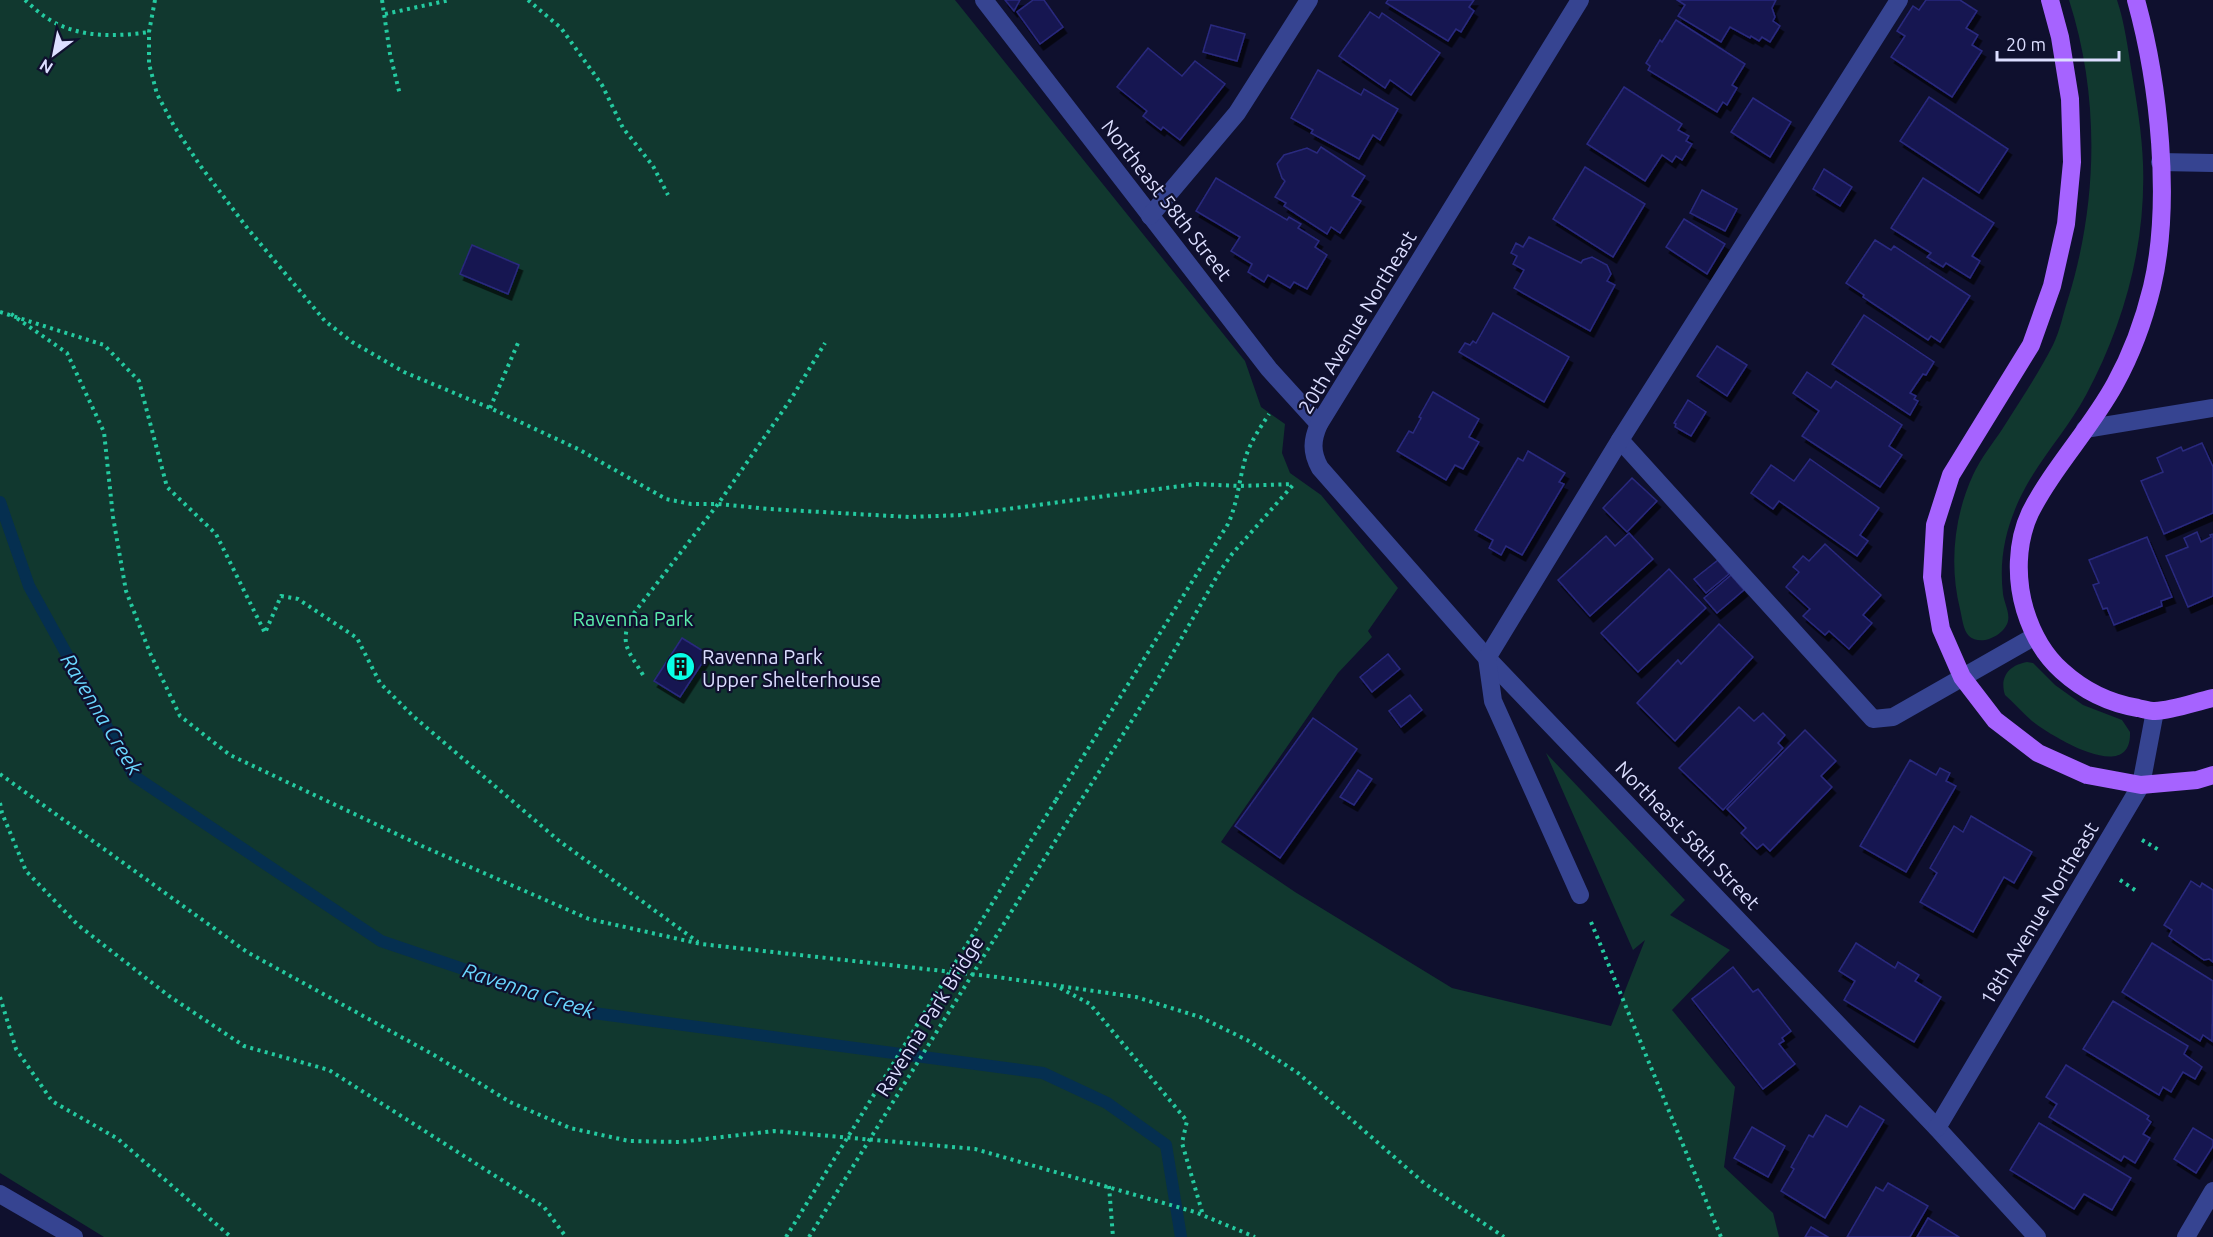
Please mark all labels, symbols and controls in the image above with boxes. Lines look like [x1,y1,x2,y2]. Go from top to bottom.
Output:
north arrow [24,24,84,84]
scale bar [1997,24,2118,62]
text: 20 m [2006,34,2046,54]
text: N [36,56,56,78]
street label: Northeast 58th Street [1097,115,1237,285]
street label: 20th Avenue Northeast [1293,226,1421,418]
park label: Ravenna Park [573,607,693,630]
place label: Ravenna Park Upper Shelterhouse [702,645,881,691]
water label: Ravenna Creek [56,649,148,779]
building icon: Ravenna Park Upper Shelterhouse [665,651,697,683]
street label: Northeast 58th Street [1611,756,1765,914]
street label: 18th Avenue Northeast [1975,817,2103,1009]
street label: Ravenna Park Bridge [870,932,988,1100]
water label: Ravenna Creek [460,957,598,1023]

